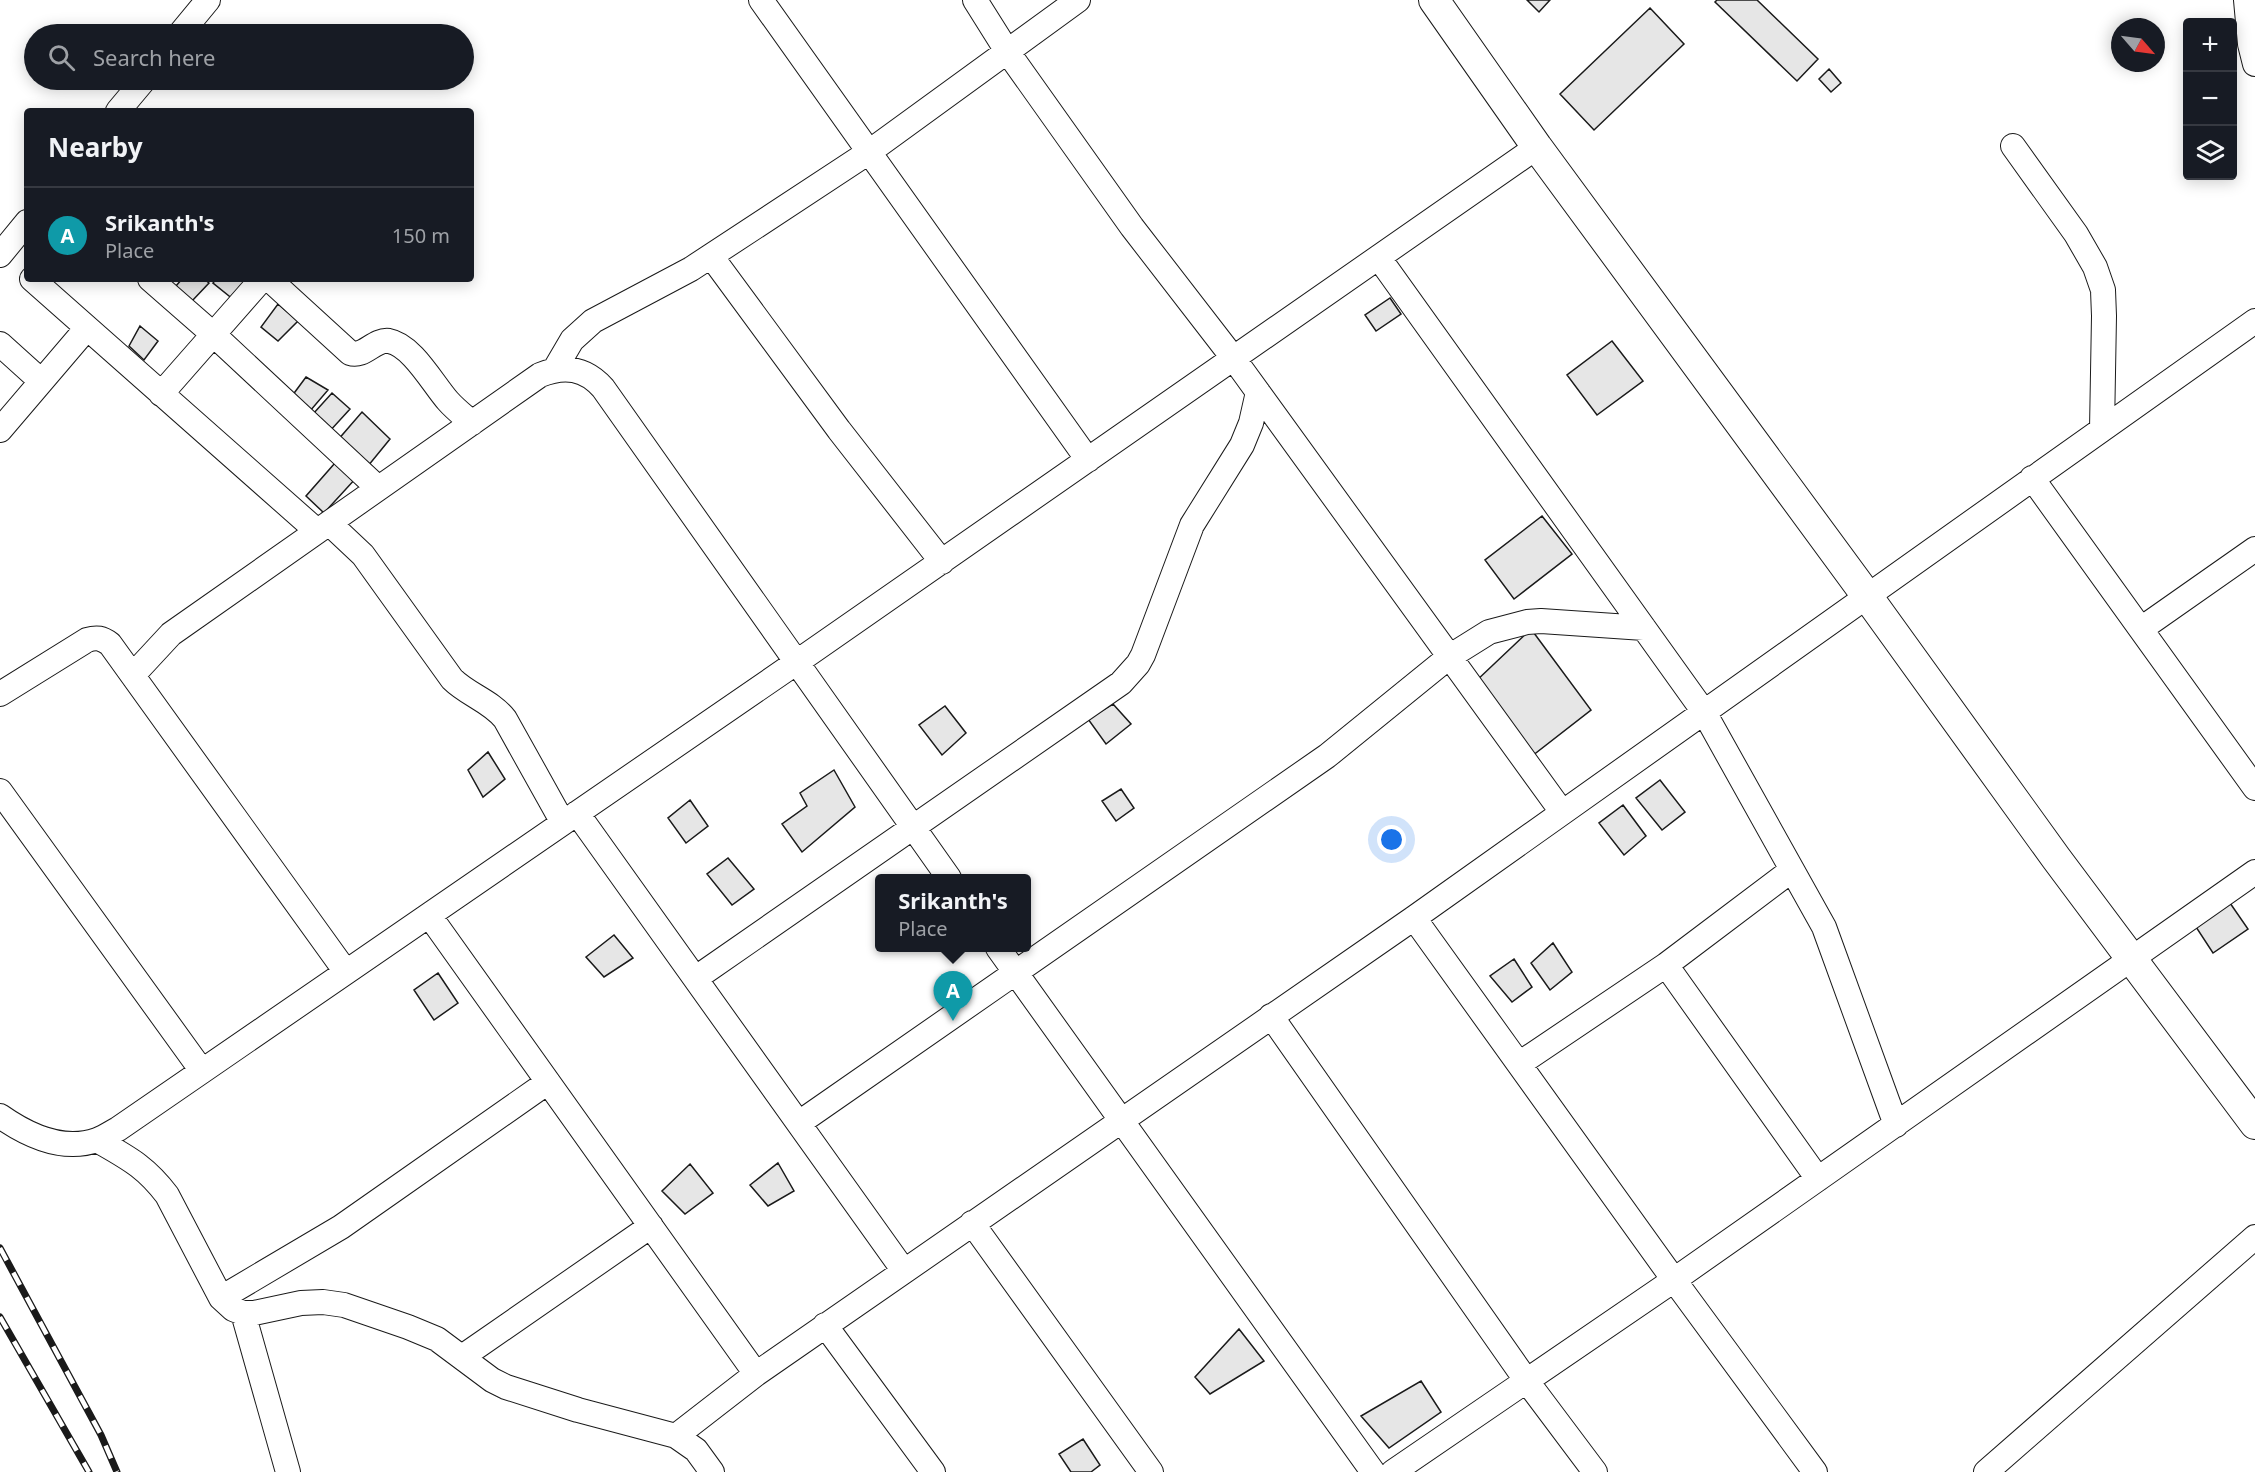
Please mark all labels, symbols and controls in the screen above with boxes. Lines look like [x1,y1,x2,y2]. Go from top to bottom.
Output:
north arrow [2111,18,2165,72]
map controls [2183,18,2237,180]
button: + [2183,18,2237,72]
search box [24,24,474,90]
icon: search [45,41,78,74]
text: Search here [93,42,215,72]
button: − [2183,72,2237,126]
button: layers [2183,126,2237,180]
text: Nearby [48,129,143,165]
text: Srikanth's [105,207,215,237]
text: A [61,222,74,249]
text: 150 m [392,222,450,249]
text: Place [105,237,154,264]
your location [1377,825,1406,854]
popup [875,874,1031,952]
text: Srikanth's [898,885,1008,915]
text: Place [898,915,948,942]
pin: A [934,972,972,1021]

